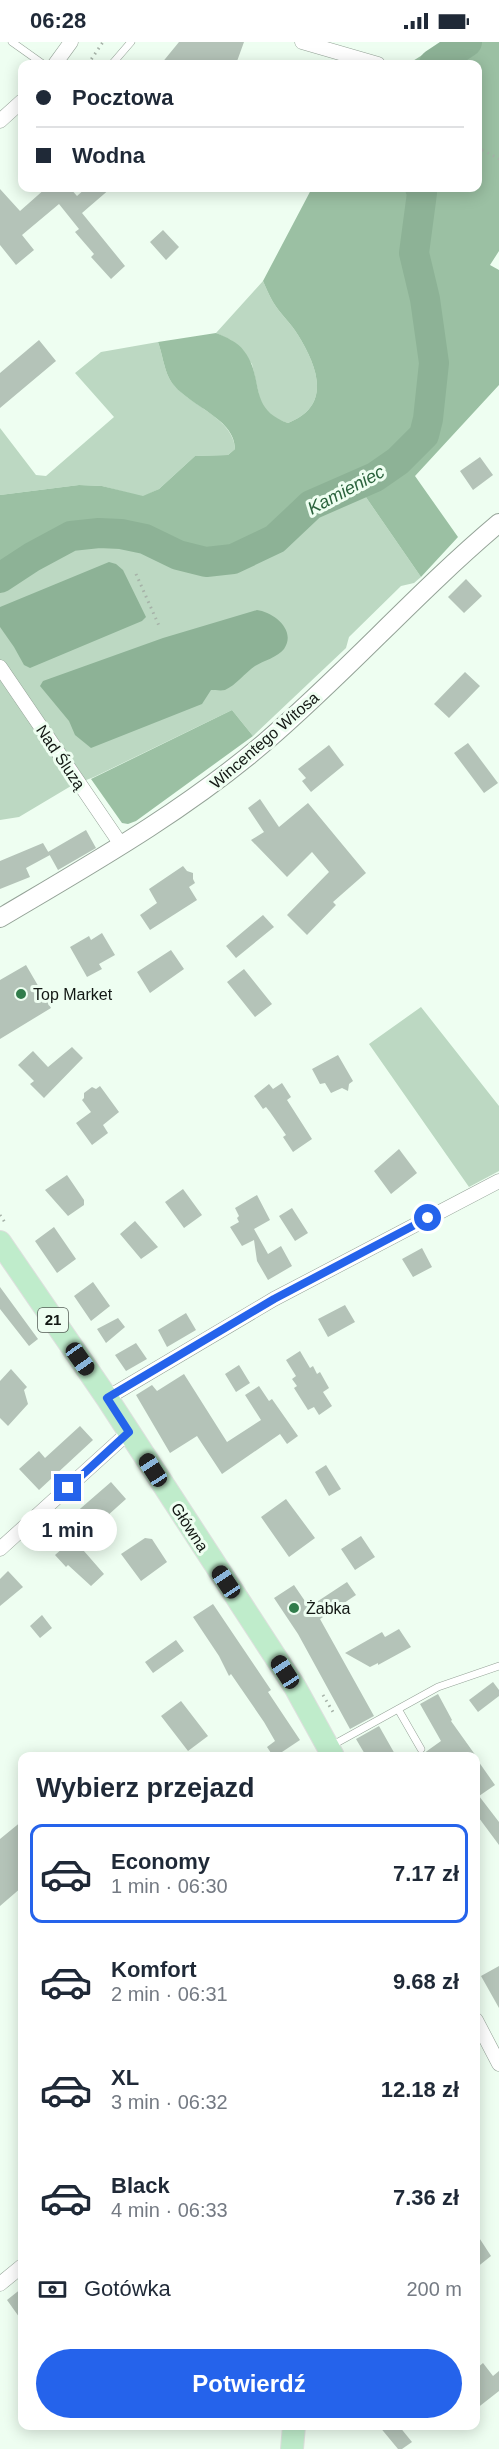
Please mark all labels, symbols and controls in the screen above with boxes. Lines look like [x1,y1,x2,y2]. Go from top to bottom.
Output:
text: 06:28 [30,8,86,33]
text: Pocztowa [72,85,173,110]
text: Wodna [72,143,145,168]
water label: Kamieniec [304,461,388,519]
street label: Wincentego Witosa [207,689,322,792]
street label: Nad Śluzą [33,721,89,793]
place label: Top Market [33,986,113,1003]
marker: Top Market [14,987,28,1001]
route start [414,1204,441,1231]
road number: 21 [38,1308,68,1332]
car [62,1339,98,1379]
car [136,1450,170,1490]
route end [54,1474,81,1501]
street label: Główna [168,1500,212,1555]
callout: 1 min [19,1509,118,1551]
text: 1 min [41,1519,94,1541]
car [208,1562,244,1602]
place label: Żabka [306,1599,351,1617]
marker: Żabka [287,1601,301,1615]
car [268,1652,302,1692]
text: Wybierz przejazd [36,1773,255,1803]
icon: car [39,1847,93,1901]
text: Economy [111,1849,210,1874]
text: 7.17 zł [393,1861,459,1886]
text: 1 min · 06:30 [111,1875,228,1897]
icon: car [39,1955,93,2009]
text: Komfort [111,1957,197,1982]
text: 9.68 zł [393,1969,459,1994]
text: 2 min · 06:31 [111,1983,228,2005]
icon: car [39,2063,93,2117]
text: XL [111,2065,139,2090]
text: 12.18 zł [381,2077,459,2102]
text: 3 min · 06:32 [111,2091,228,2113]
icon: car [39,2171,93,2225]
text: Black [111,2173,170,2198]
text: 7.36 zł [393,2185,459,2210]
text: 4 min · 06:33 [111,2199,228,2221]
icon: cash [36,2273,69,2306]
text: Gotówka [84,2276,171,2301]
text: 200 m [406,2278,462,2300]
button: Potwierdź [36,2349,462,2418]

